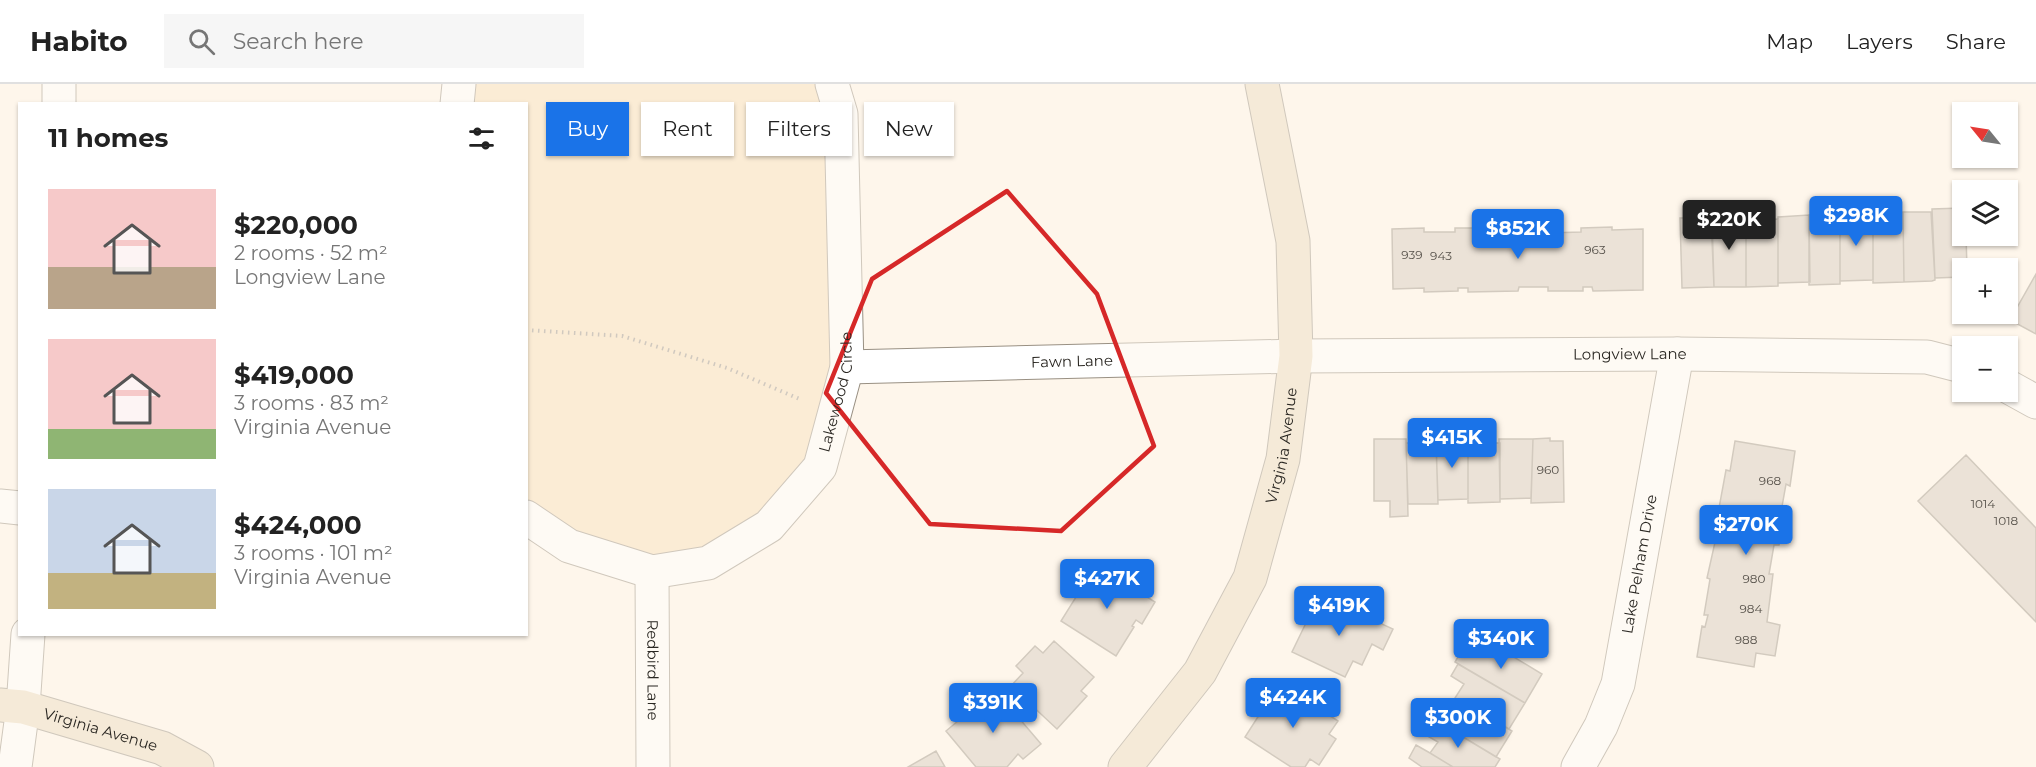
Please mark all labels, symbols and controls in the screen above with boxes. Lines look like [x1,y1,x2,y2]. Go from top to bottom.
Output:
search box [164,14,584,68]
text: Habito [30,24,128,58]
icon: search [185,25,218,58]
text: Search here [233,28,364,55]
text: Map [1766,29,1813,54]
text: Layers [1846,29,1913,54]
text: Share [1946,29,2006,54]
chip: Buy [546,102,629,156]
chip: Rent [641,102,734,156]
chip: Filters [746,102,852,156]
chip: New [864,102,954,156]
north arrow [1952,102,2018,168]
map controls [1952,102,2018,402]
text: 11 homes [48,122,168,154]
icon: filters [465,122,498,155]
button: layers [1952,180,2018,246]
pin: $298K [1814,196,1898,247]
pin: $220K [1687,200,1771,251]
text: $298K [1823,203,1889,227]
text: $220K [1697,207,1761,231]
text: $220,000 [234,209,358,241]
pin: $852K [1476,209,1560,260]
icon: home [96,213,168,285]
text: $852K [1486,216,1550,240]
text: 2 rooms · 52 m² [234,241,388,265]
house number: 963 [1584,242,1606,257]
house number: 939 [1401,247,1423,262]
house number: 943 [1430,248,1452,263]
button: + [1952,258,2018,324]
text: Longview Lane [234,265,386,289]
street label: Lakewood Circle [814,332,857,454]
button: − [1952,336,2018,402]
street label: Longview Lane [1573,344,1687,364]
street label: Fawn Lane [1031,350,1113,371]
text: $419,000 [234,359,354,391]
icon: home [96,363,168,435]
street label: Virginia Avenue [1261,386,1301,506]
text: 3 rooms · 83 m² [234,391,389,415]
text: Virginia Avenue [234,415,391,439]
pin: $415K [1410,418,1494,469]
text: $415K [1422,425,1482,449]
house number: 960 [1537,462,1559,477]
house number: 968 [1759,473,1781,488]
street label: Lake Pelham Drive [1617,493,1661,635]
house number: 1014 [1971,496,1995,511]
pin: $270K [1704,505,1788,556]
text: $424,000 [234,509,362,541]
text: $270K [1714,512,1778,536]
icon: home [96,513,168,585]
house number: 1018 [1994,513,2018,528]
text: 3 rooms · 101 m² [234,541,393,565]
pin: $427K [1065,559,1149,610]
text: Virginia Avenue [234,565,391,589]
text: $427K [1074,566,1140,590]
house number: 980 [1743,571,1766,586]
pin: $419K [1297,586,1381,637]
text: $419K [1308,593,1370,617]
house number: 984 [1740,601,1763,616]
street label: Redbird Lane [643,619,663,721]
pin: $340K [1459,619,1543,670]
text: $340K [1468,626,1534,650]
house number: 988 [1735,632,1758,647]
pin: $424K [1251,678,1335,729]
pin: $391K [951,683,1035,734]
text: $424K [1260,685,1326,709]
text: $391K [963,690,1023,714]
pin: $300K [1416,698,1500,749]
street label: Virginia Avenue [41,704,160,755]
text: $300K [1425,705,1491,729]

